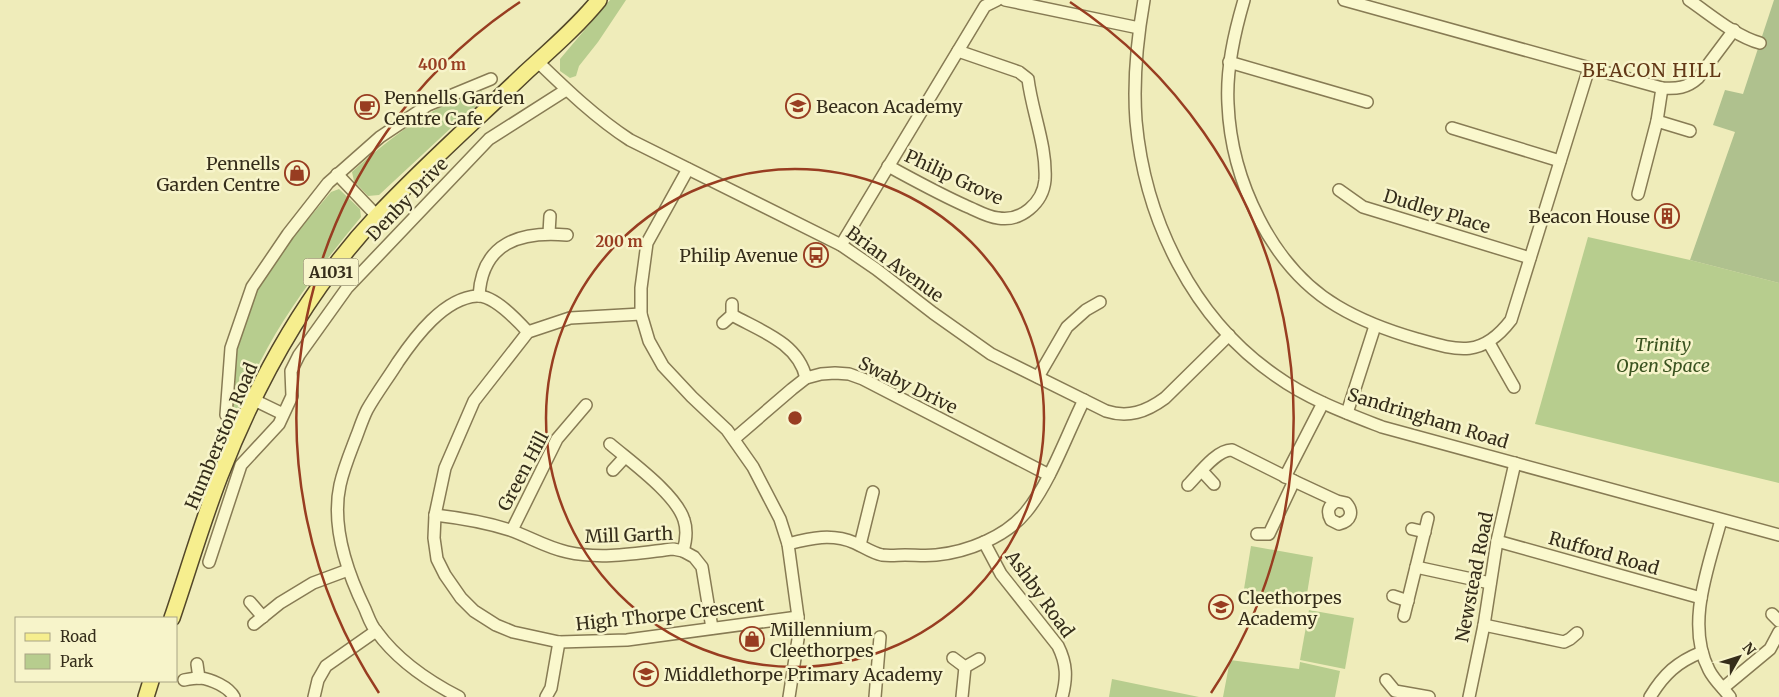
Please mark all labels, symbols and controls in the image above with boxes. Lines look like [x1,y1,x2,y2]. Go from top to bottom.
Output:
text: 400 m [418,55,466,74]
district label: BEACON HILL [1582,58,1722,82]
place label: Pennells Garden Centre Cafe [384,86,525,130]
school or university icon: Beacon Academy [785,93,811,119]
cafe icon: Pennells Garden Centre Cafe [354,94,380,120]
place label: Beacon Academy [816,95,963,118]
street label: Philip Grove [901,144,1007,210]
place label: Pennells Garden Centre [156,152,280,196]
street label: Denby Drive [361,152,453,246]
shop icon: Pennells Garden Centre [284,160,310,186]
street label: Dudley Place [1381,184,1493,238]
building icon: Beacon House [1654,203,1680,229]
place label: Beacon House [1529,205,1650,228]
street label: Brian Avenue [842,221,948,307]
text: 200 m [595,232,643,251]
bus stop icon: Philip Avenue [803,242,829,268]
place label: Philip Avenue [679,244,798,267]
road number: A1031 [304,258,358,286]
park label: Trinity Open Space [1616,333,1710,377]
street label: Swaby Drive [855,351,961,419]
street label: Humberston Road [180,359,262,513]
street label: Sandringham Road [1345,383,1511,453]
centre of rings [786,409,804,427]
street label: Green Hill [492,427,554,515]
street label: Newstead Road [1450,510,1498,644]
street label: Mill Garth [584,522,674,548]
street label: Rufford Road [1546,526,1662,580]
street label: Ashby Road [1000,545,1079,642]
place label: Cleethorpes Academy [1237,586,1342,630]
street label: High Thorpe Crescent [574,593,766,635]
school or university icon: Cleethorpes Academy [1208,594,1234,620]
legend [15,617,178,682]
place label: Millennium Cleethorpes [770,618,874,662]
shop icon: Millennium Cleethorpes [739,626,765,652]
text: Road [60,627,96,646]
north arrow [1714,632,1764,682]
text: N [1739,639,1760,659]
text: Park [60,652,94,671]
school or university icon: Middlethorpe Primary Academy [633,661,659,687]
place label: Middlethorpe Primary Academy [664,663,943,686]

